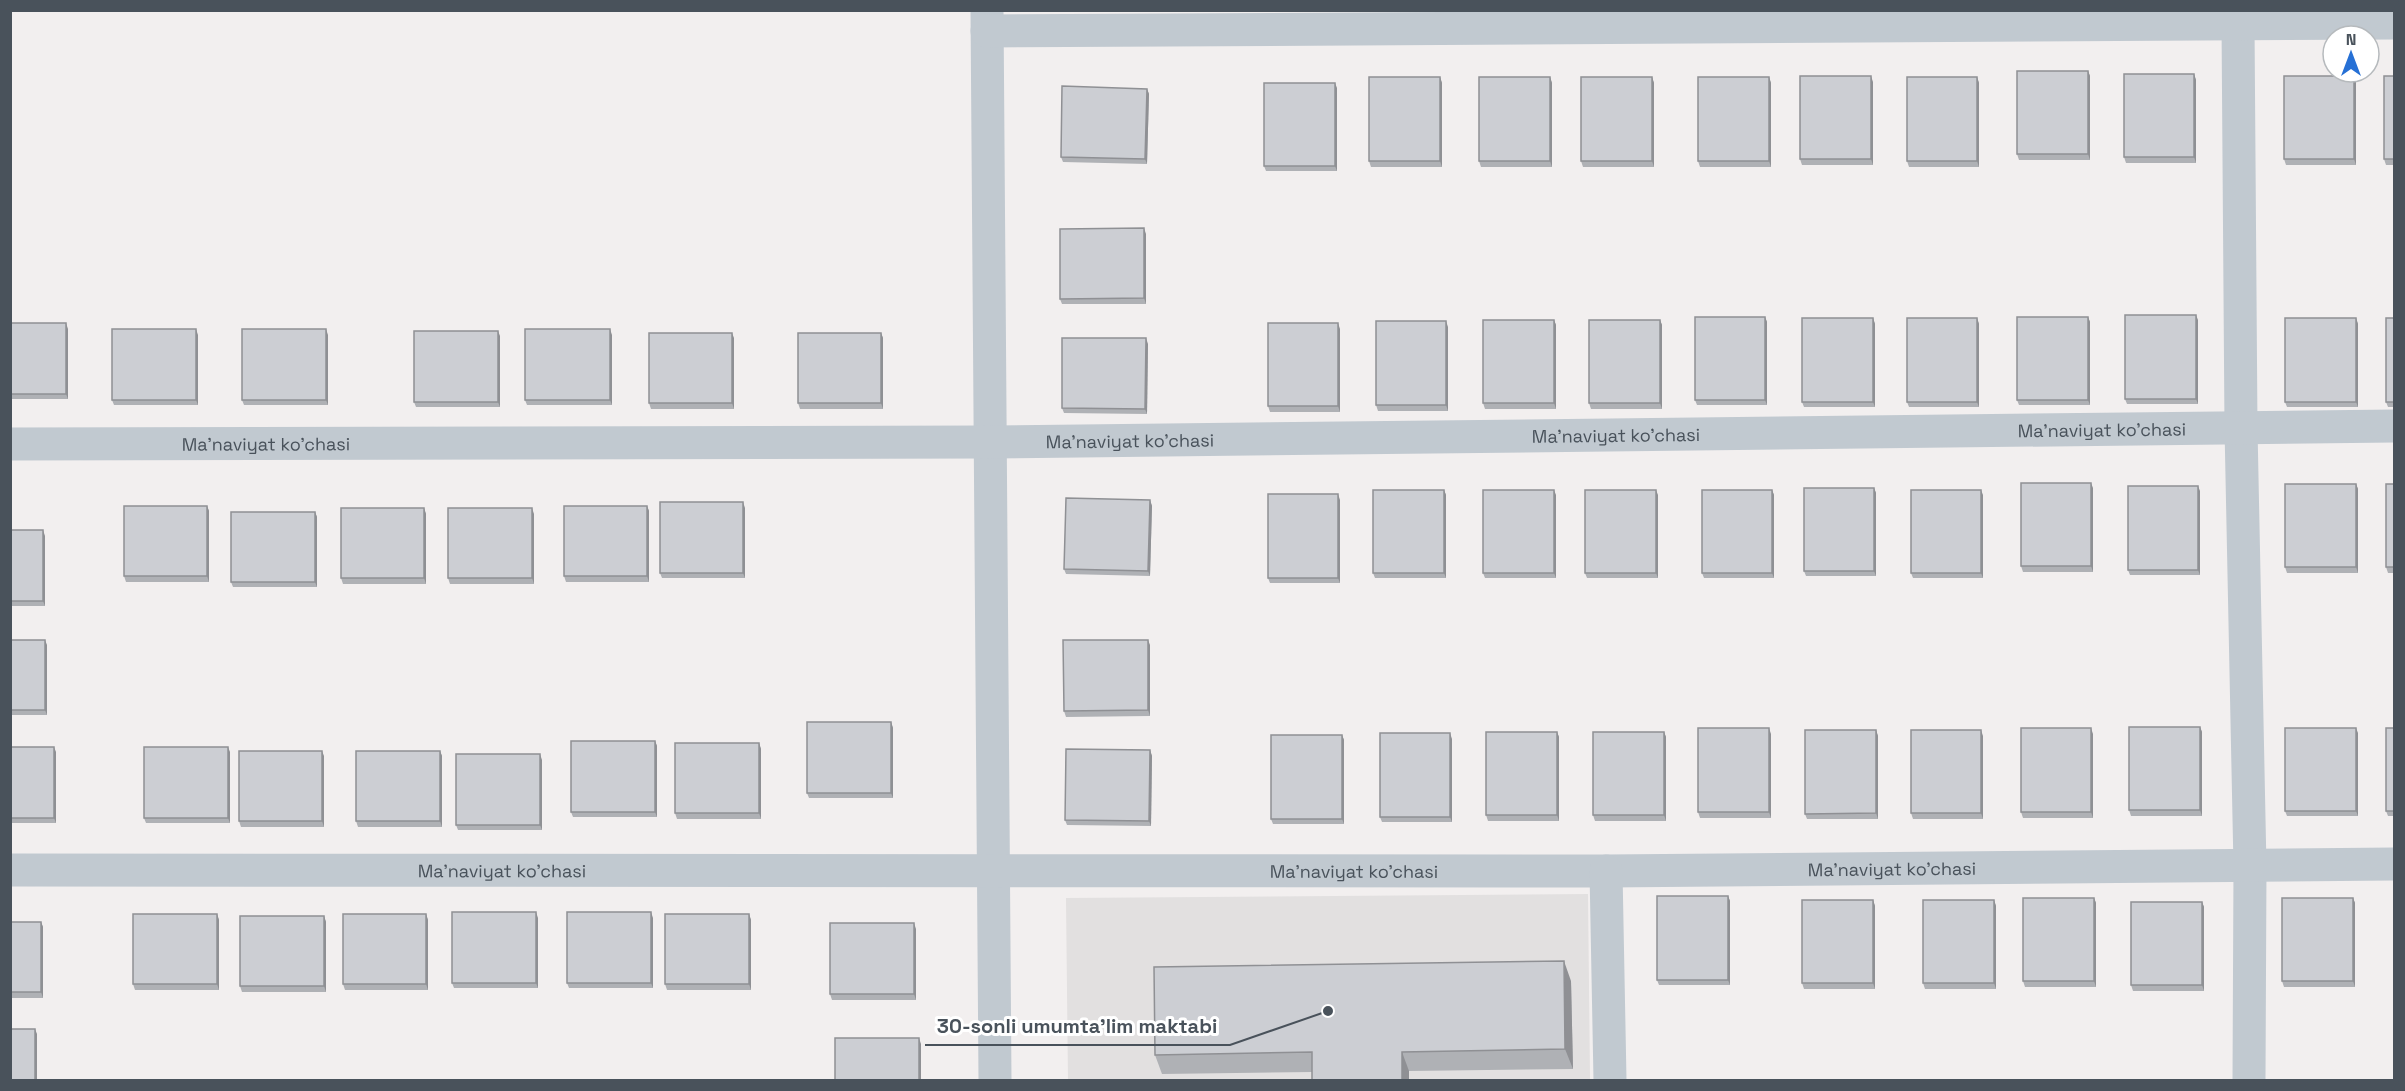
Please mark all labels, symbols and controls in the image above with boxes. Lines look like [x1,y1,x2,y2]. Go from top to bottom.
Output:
north arrow [2321,24,2381,84]
text: N [2346,29,2356,50]
street label: Ma'naviyat ko'chasi [2018,417,2186,442]
street label: Ma'naviyat ko'chasi [1532,422,1700,447]
street label: Ma'naviyat ko'chasi [1046,428,1214,453]
street label: Ma'naviyat ko'chasi [182,432,350,455]
street label: Ma'naviyat ko'chasi [1808,856,1976,881]
street label: Ma'naviyat ko'chasi [418,859,586,882]
street label: Ma'naviyat ko'chasi [1270,859,1438,882]
callout: 30-sonli umumta'lim maktabi [925,1007,1230,1045]
text: 30-sonli umumta'lim maktabi [937,1013,1217,1039]

